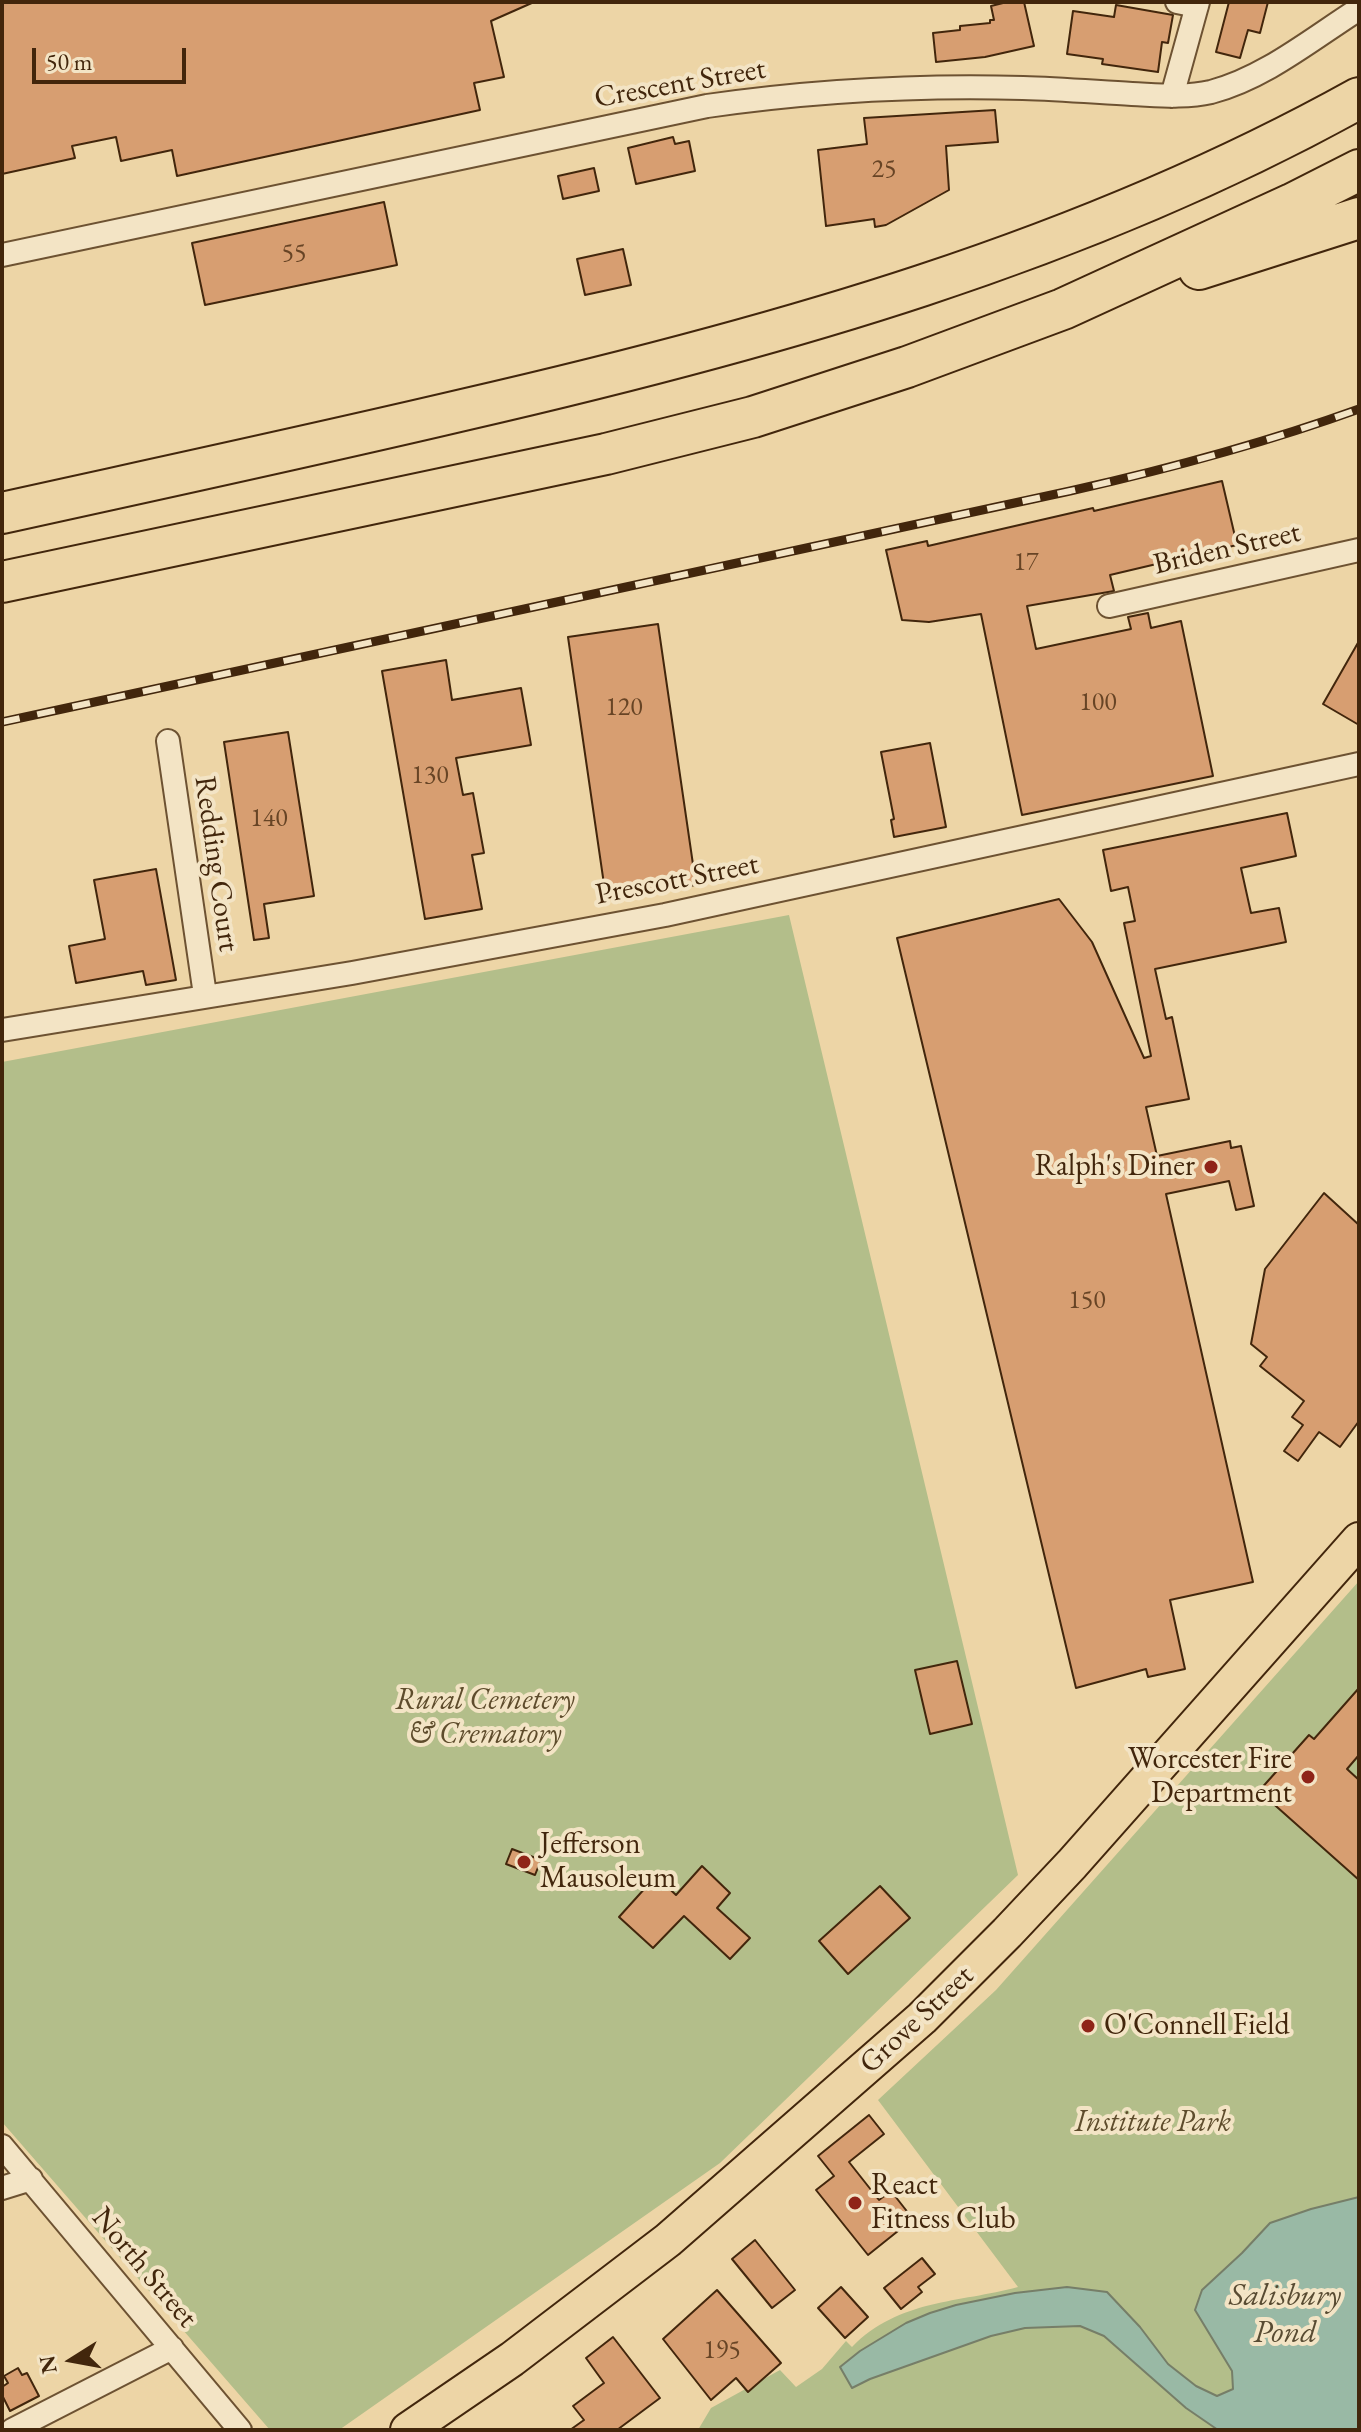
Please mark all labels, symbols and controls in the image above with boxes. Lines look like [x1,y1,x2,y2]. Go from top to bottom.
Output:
scale bar [36,32,190,82]
text: 50 m [46,46,93,77]
street label: Crescent Street [592,51,768,117]
house number: 25 [872,154,896,186]
house number: 55 [282,238,306,270]
street label: Briden Street [1150,515,1304,583]
house number: 17 [1014,547,1038,579]
house number: 100 [1079,687,1117,719]
house number: 120 [605,692,643,724]
house number: 130 [411,760,449,792]
street label: Redding Court [186,774,246,954]
house number: 140 [250,803,288,835]
street label: Prescott Street [592,847,762,913]
place label: Ralph's Diner [1035,1149,1195,1185]
marker: Ralph's Diner [1202,1158,1220,1176]
house number: 150 [1068,1285,1106,1317]
park label: Rural Cemetery & Crematory [395,1683,575,1754]
place label: Worcester Fire Department [1128,1742,1292,1812]
marker: Worcester Fire Department [1299,1768,1317,1786]
place label: Jefferson Mausoleum [540,1827,676,1898]
marker: Jefferson Mausoleum [515,1853,533,1871]
street label: Grove Street [853,1958,981,2082]
place label: O'Connell Field [1104,2008,1290,2044]
marker: O'Connell Field [1079,2017,1097,2035]
park label: Institute Park [1075,2105,1231,2141]
place label: React Fitness Club [871,2168,1016,2238]
marker: React Fitness Club [846,2194,864,2212]
street label: North Street [83,2201,205,2335]
water label: Salisbury Pond [1229,2277,1341,2352]
north arrow [32,2320,112,2400]
house number: 195 [703,2335,741,2367]
text: N [32,2353,64,2376]

